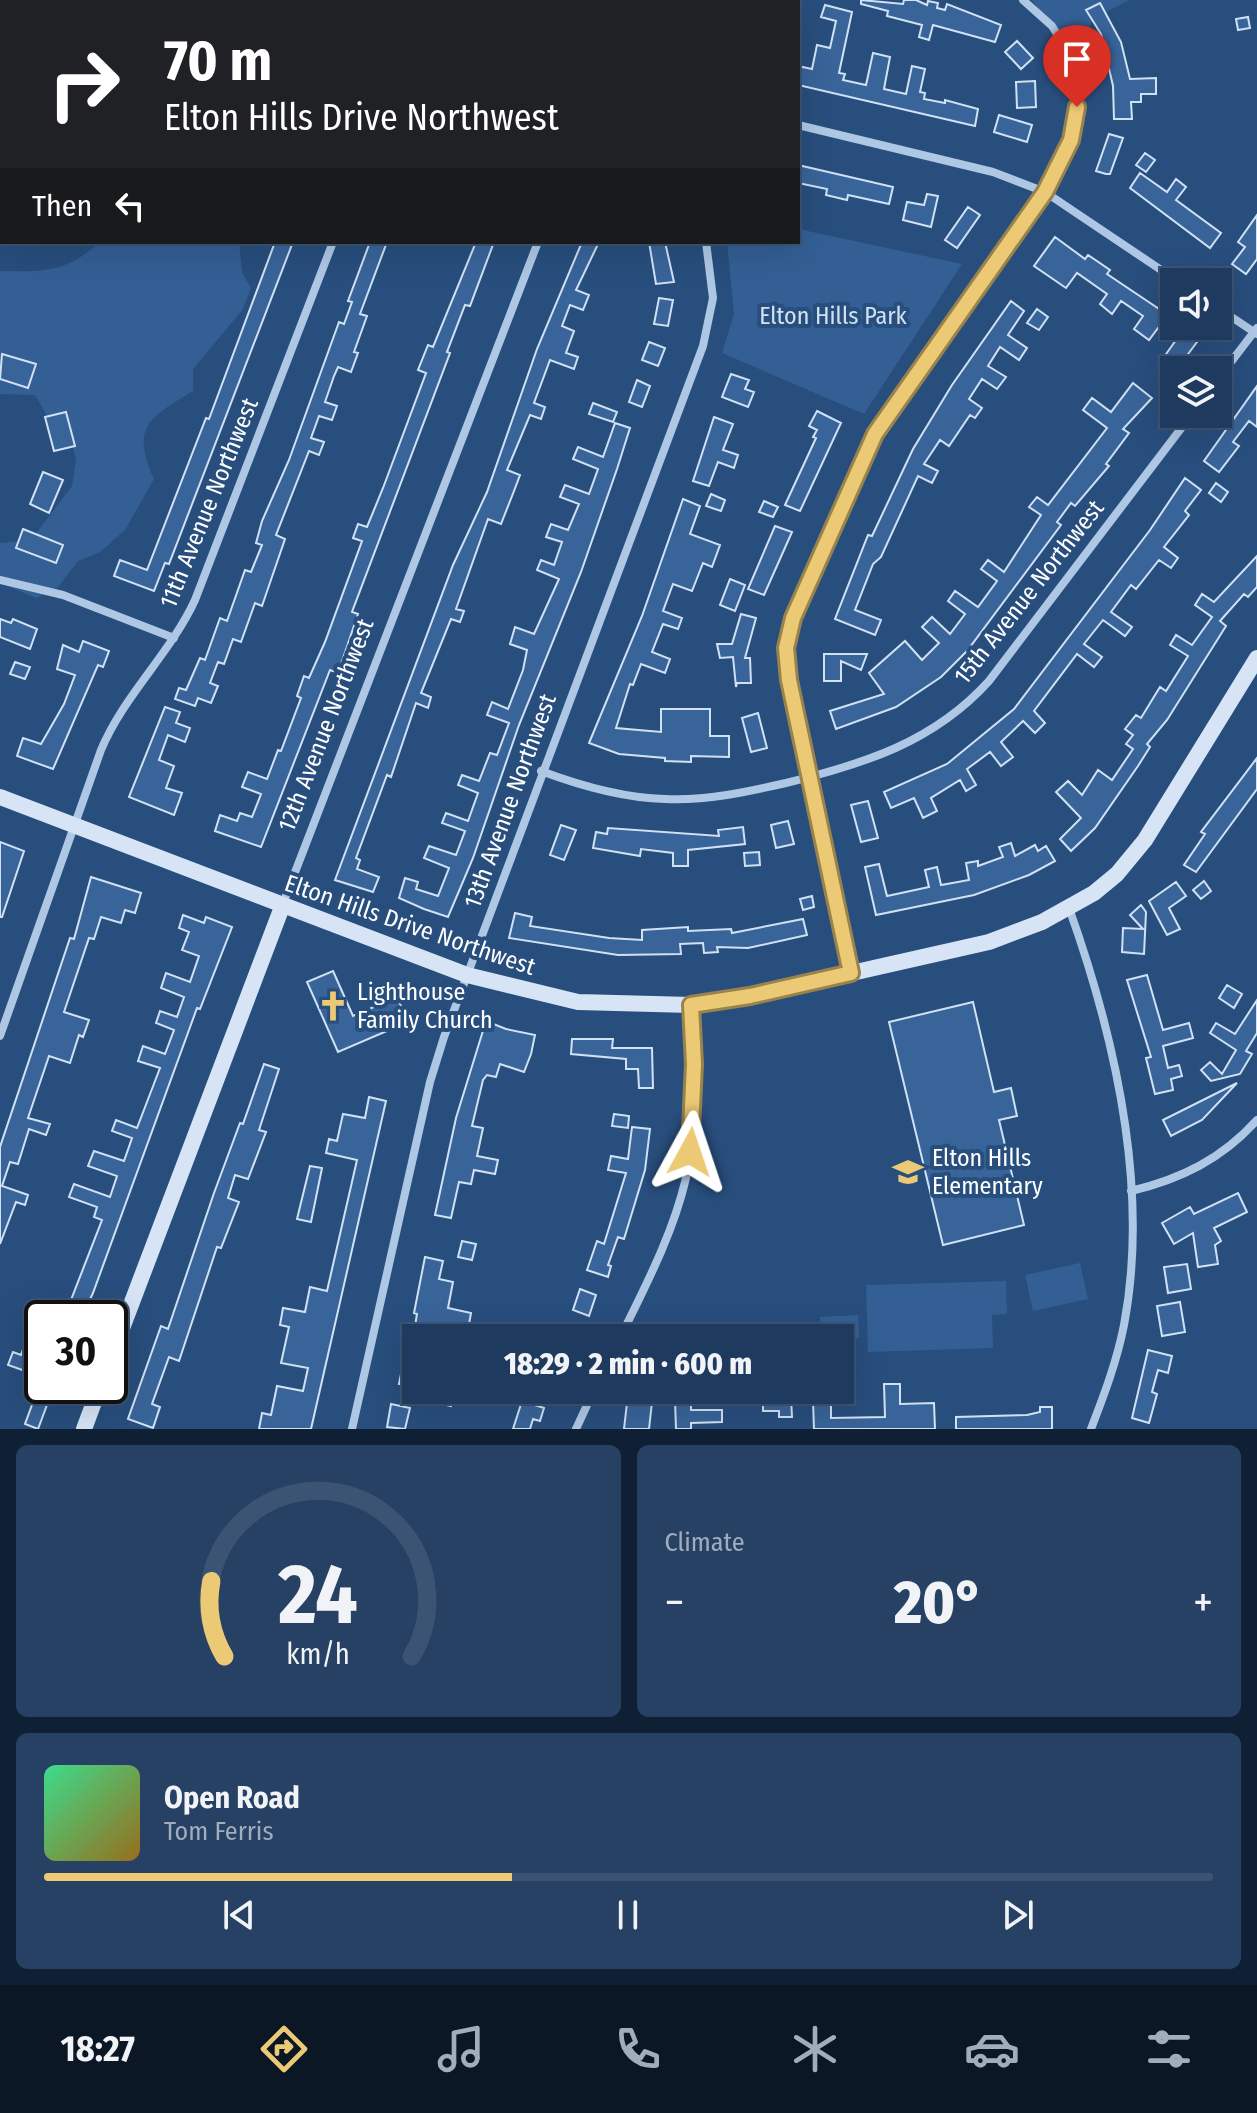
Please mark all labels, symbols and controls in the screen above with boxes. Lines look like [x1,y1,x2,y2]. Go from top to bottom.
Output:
pin [1043,25,1111,107]
text: 70 m [164,28,272,95]
icon: right [32,32,136,136]
icon: arrive [1055,37,1099,81]
text: Elton Hills Drive Northwest [164,96,559,140]
icon: left [108,184,152,228]
text: Then [32,188,92,224]
map controls [1160,268,1232,428]
button: sound [1160,268,1232,340]
park label: Elton Hills Park [759,302,908,330]
button: layers [1160,356,1232,428]
street label: 11th Avenue Northwest [154,394,264,612]
street label: 15th Avenue Northwest [948,494,1110,690]
street label: 12th Avenue Northwest [273,615,380,835]
street label: 13th Avenue Northwest [458,690,562,912]
street label: Elton Hills Drive Northwest [281,869,539,981]
place label: Lighthouse Family Church [357,978,493,1034]
church icon: Lighthouse Family Church [316,989,350,1023]
position arrow [648,1110,732,1194]
place label: Elton Hills Elementary [932,1144,1043,1200]
school or university icon: Elton Hills Elementary [891,1155,925,1189]
speed limit sign: 30 [24,1300,128,1404]
text: 18:29 · 2 min · 600 m [504,1346,752,1382]
text: Climate [665,1527,745,1558]
text: 24 [277,1545,358,1645]
text: 20° [894,1567,983,1639]
text: − [665,1576,684,1629]
text: + [1193,1576,1213,1629]
text: km/h [286,1637,350,1672]
text: Open Road [164,1780,300,1816]
text: Tom Ferris [164,1816,274,1847]
icon: previous [217,1893,261,1937]
icon: pause [606,1893,650,1937]
icon: next [996,1893,1040,1937]
icon: directions [256,2021,312,2077]
icon: music [433,2021,489,2077]
icon: phone [610,2021,666,2077]
icon: climate [787,2021,843,2077]
icon: car [964,2021,1020,2077]
icon: filters [1141,2021,1197,2077]
text: 18:27 [60,2027,135,2071]

